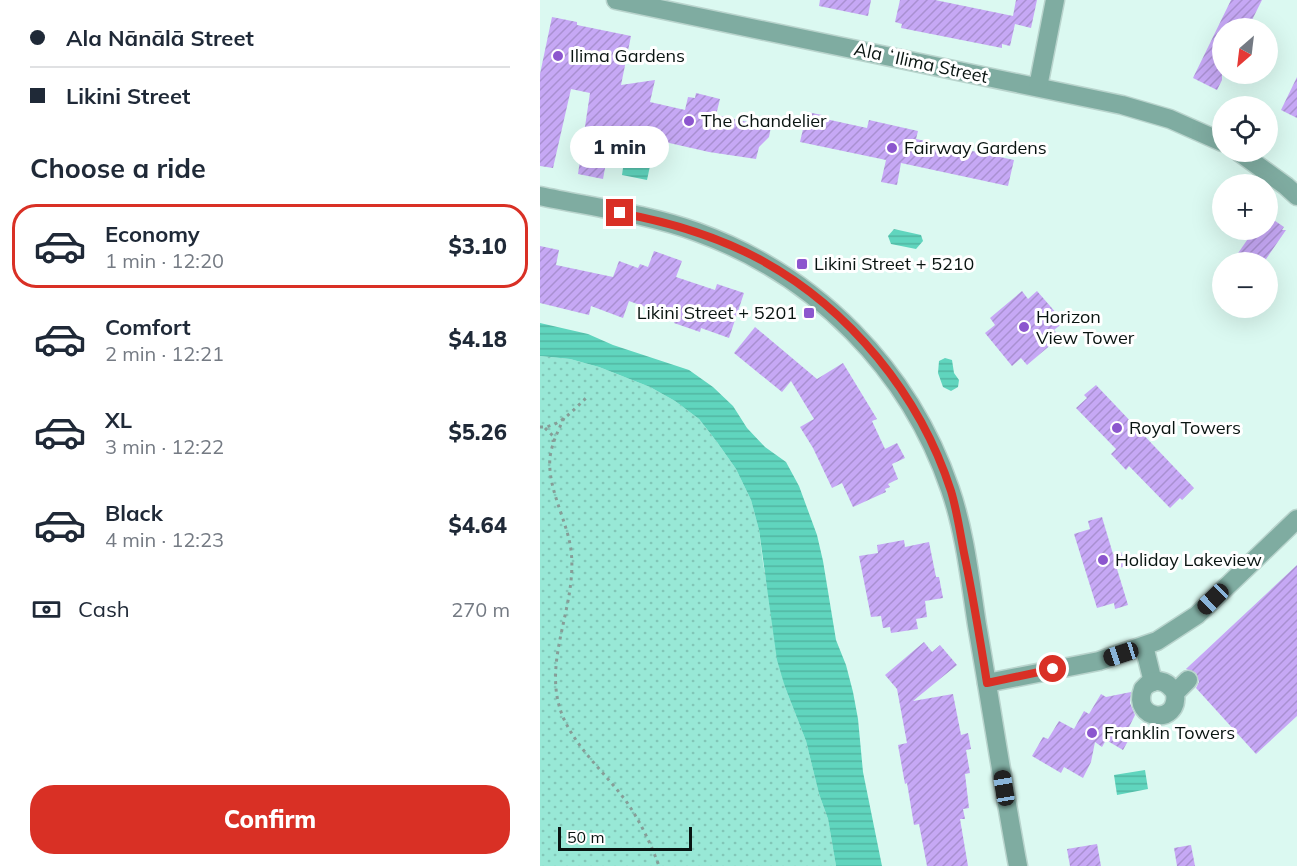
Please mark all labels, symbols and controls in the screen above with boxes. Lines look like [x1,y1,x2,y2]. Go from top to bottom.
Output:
north arrow [1212,18,1278,84]
map controls [1212,18,1278,318]
text: Ala Nānālā Street [66,24,254,52]
street label: Ala ʻIlima Street [852,37,990,88]
place label: Ilima Gardens [570,44,685,67]
marker: Ilima Gardens [551,49,565,63]
text: Likini Street [66,82,190,110]
button: locate [1212,96,1278,162]
place label: The Chandelier [701,109,827,132]
marker: The Chandelier [682,114,696,128]
callout: 1 min [571,126,670,168]
text: 1 min [593,134,646,159]
place label: Fairway Gardens [904,136,1047,159]
marker: Fairway Gardens [885,141,899,155]
text: Choose a ride [30,151,206,185]
button: + [1212,174,1278,240]
route end [606,199,633,226]
icon: car [33,219,87,273]
text: Economy [105,220,200,248]
text: $3.10 [448,232,507,260]
text: 1 min · 12:20 [105,248,224,273]
place label: Likini Street + 5210 [814,252,974,275]
button: − [1212,252,1278,318]
marker: Likini Street + 5210 [795,257,809,271]
place label: Likini Street + 5201 [637,301,797,324]
place label: Horizon View Tower [1036,305,1135,349]
marker: Likini Street + 5201 [802,306,816,320]
icon: car [33,312,87,366]
text: Comfort [105,313,191,341]
marker: Horizon View Tower [1017,320,1031,334]
text: $4.18 [448,325,507,353]
text: 2 min · 12:21 [105,341,224,366]
icon: car [33,405,87,459]
text: XL [105,406,132,434]
place label: Royal Towers [1129,416,1241,439]
text: $5.26 [448,418,507,446]
marker: Royal Towers [1110,421,1124,435]
text: 3 min · 12:22 [105,434,224,459]
icon: car [33,498,87,552]
text: Black [105,499,163,527]
text: $4.64 [448,511,507,539]
text: 4 min · 12:23 [105,527,224,552]
place label: Holiday Lakeview [1115,548,1262,571]
marker: Holiday Lakeview [1096,553,1110,567]
car [1194,580,1232,618]
icon: cash [30,593,63,626]
text: Cash [78,595,130,623]
text: 270 m [451,597,510,622]
car [1101,640,1141,668]
route start [1039,655,1066,682]
place label: Franklin Towers [1104,721,1235,744]
marker: Franklin Towers [1085,726,1099,740]
car [992,769,1016,807]
button: Confirm [30,785,510,854]
scale bar [558,824,692,852]
text: 50 m [567,827,604,847]

